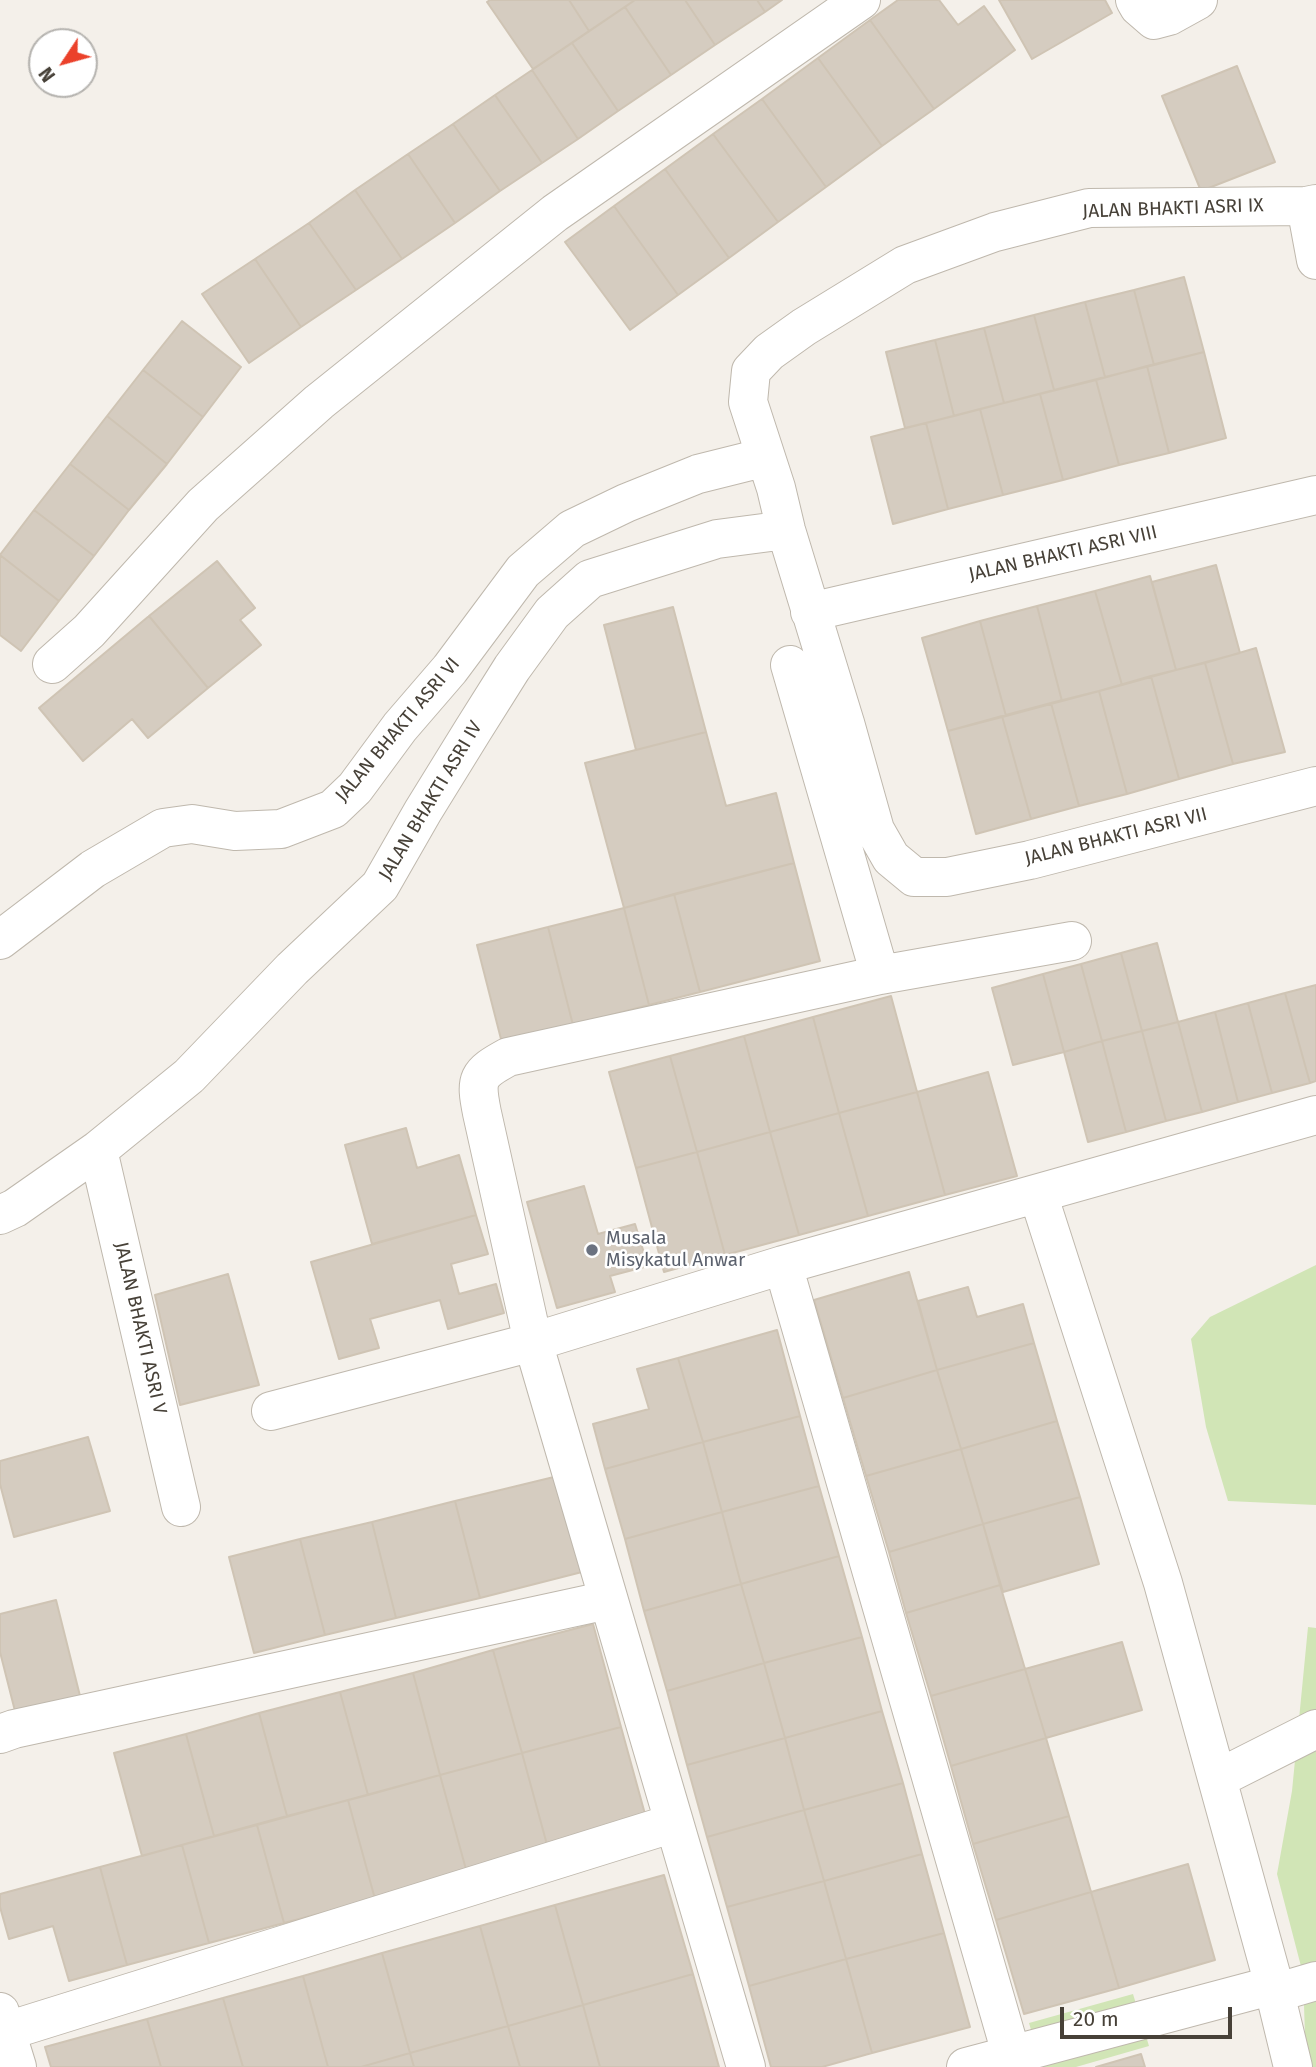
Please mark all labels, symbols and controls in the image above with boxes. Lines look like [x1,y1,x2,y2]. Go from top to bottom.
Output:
north arrow [28,28,98,98]
text: N [34,63,60,86]
street label: JALAN BHAKTI ASRI IX [1082,194,1264,224]
street label: JALAN BHAKTI ASRI VIII [967,521,1159,587]
street label: JALAN BHAKTI ASRI VI [331,653,465,807]
street label: JALAN BHAKTI ASRI IV [374,717,488,885]
street label: JALAN BHAKTI ASRI VII [1022,803,1210,871]
place label: Musala Misykatul Anwar [606,1228,745,1272]
street label: JALAN BHAKTI ASRI V [109,1240,171,1416]
marker: Musala Misykatul Anwar [584,1242,600,1258]
scale bar [1064,1994,1236,2038]
text: 20 m [1073,2006,1119,2032]

